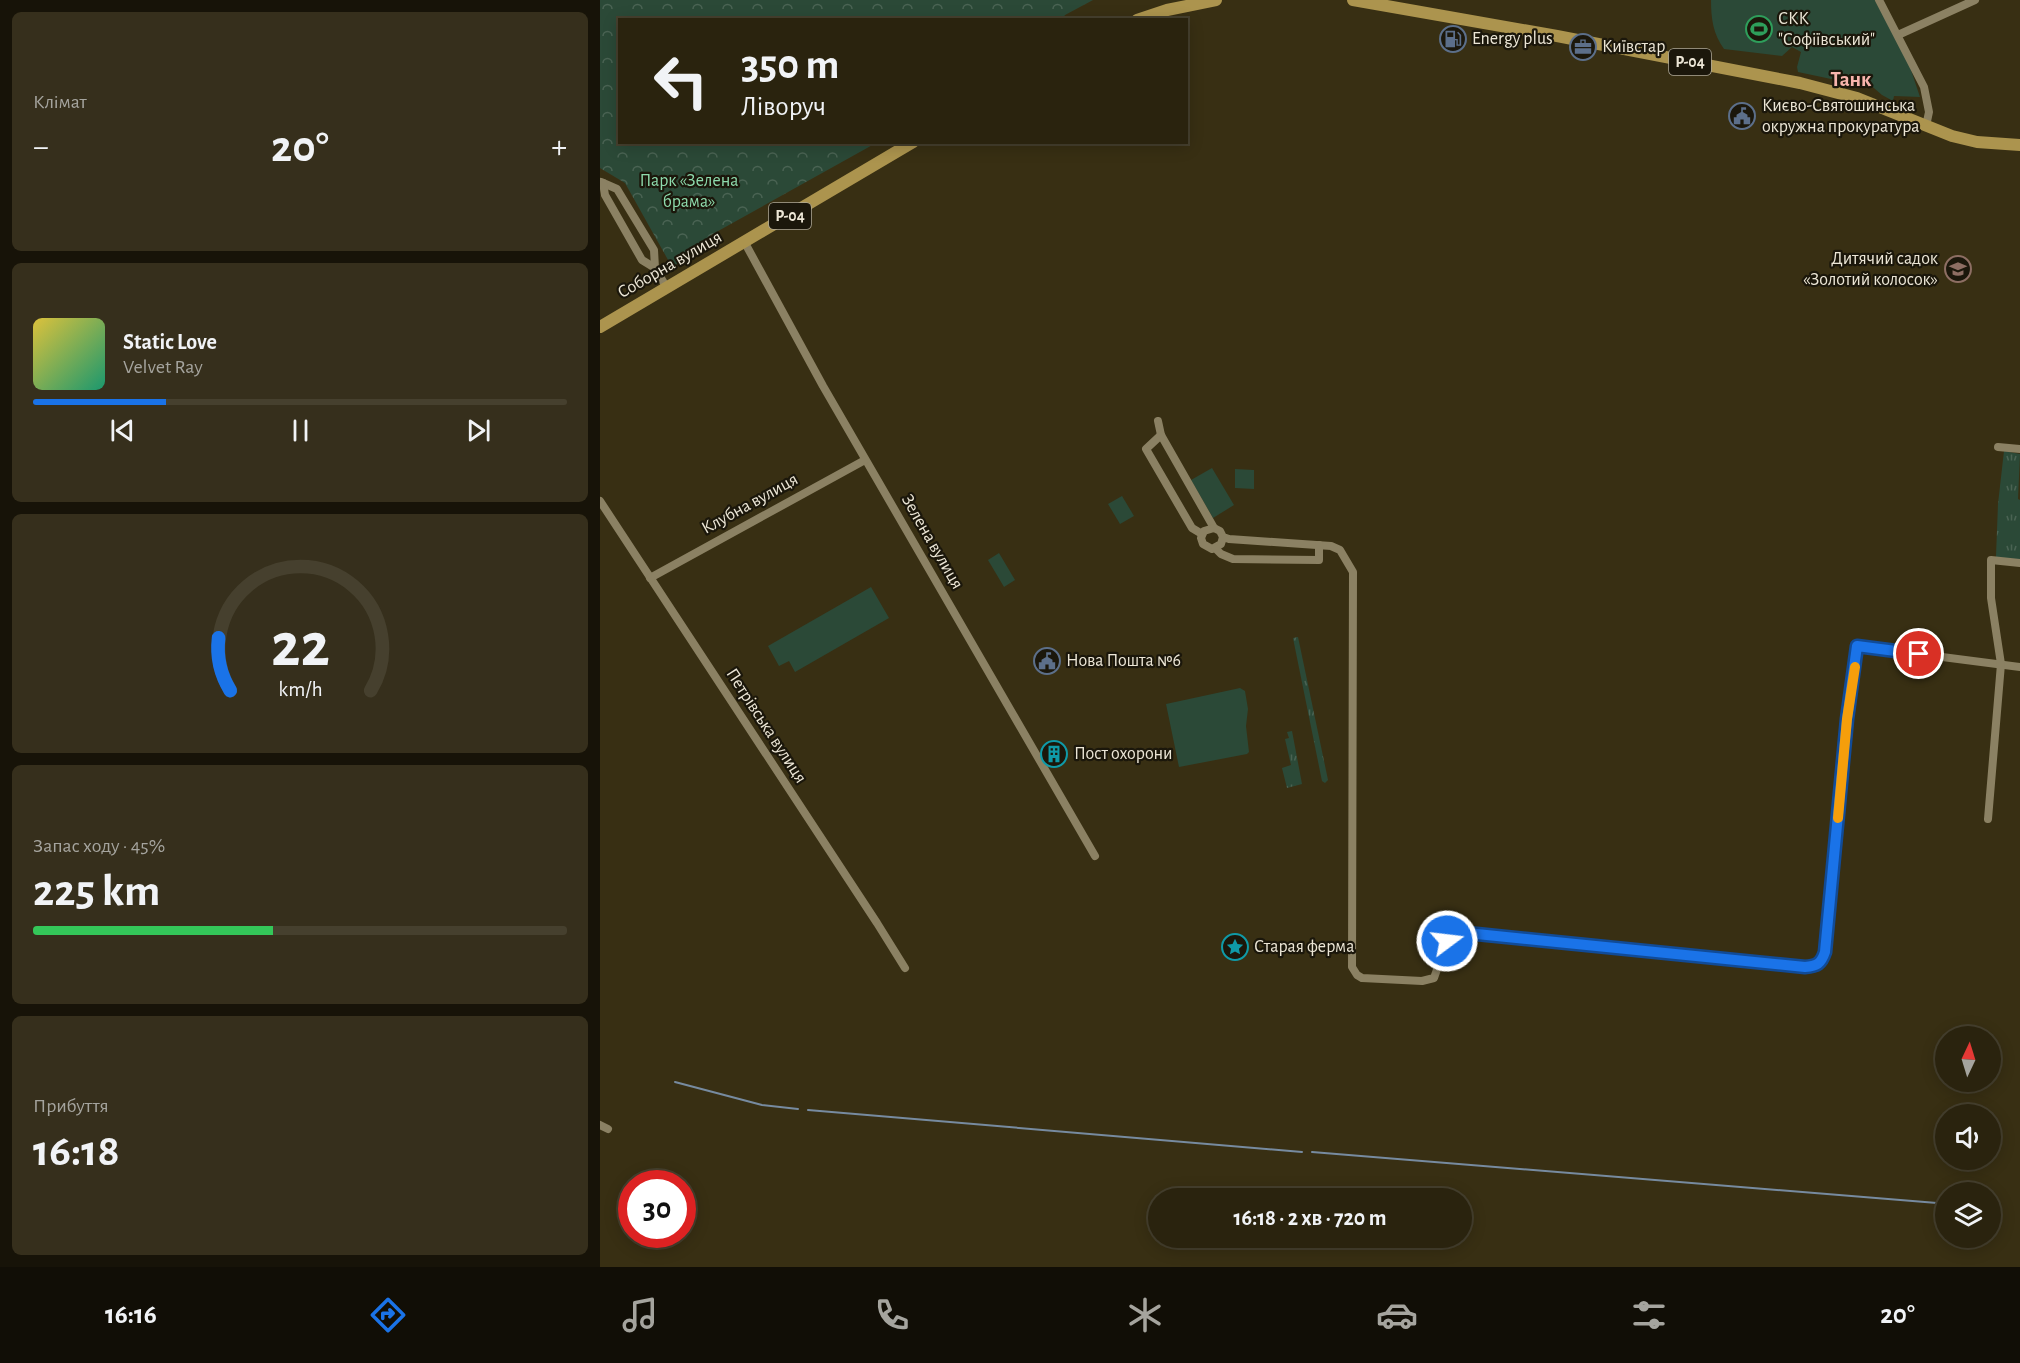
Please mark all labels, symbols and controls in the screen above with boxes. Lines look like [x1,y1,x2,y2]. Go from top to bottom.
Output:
place label: СКК "Софіївський" [1778,10,1875,49]
sports icon: СКК "Софіївський" [1744,14,1774,44]
fuel station icon: Energy plus [1438,24,1468,54]
place label: Energy plus [1472,30,1553,48]
office icon: Київстар [1568,32,1598,62]
place label: Київстар [1602,38,1665,56]
icon: left [642,42,720,120]
text: 350 m [741,44,839,86]
road number: Р-04 [1669,49,1711,75]
district label: Танк [1831,69,1872,90]
text: Клімат [33,92,87,112]
text: Ліворуч [741,93,826,120]
place label: Києво-Святошинська окружна прокуратура [1762,97,1920,136]
public building icon: Києво-Святошинська окружна прокуратура [1727,101,1757,131]
text: 20° [271,125,329,170]
text: − [33,131,49,164]
text: + [551,131,567,164]
park label: Парк «Зелена брама» [639,172,739,211]
road number: Р-04 [769,203,811,229]
street label: Соборна вулиця [614,227,725,302]
place label: Дитячий садок «Золотий колосок» [1803,250,1939,289]
school or university icon: Дитячий садок «Золотий колосок» [1943,254,1973,284]
text: Static Love [123,331,217,353]
text: Velvet Ray [123,357,203,377]
icon: previous [106,414,139,447]
icon: pause [284,414,317,447]
icon: next [462,414,495,447]
street label: Клубна вулиця [698,469,801,538]
street label: Зелена вулиця [898,492,966,592]
text: 22 [271,615,329,677]
pin [1893,628,1944,679]
icon: arrive [1902,637,1935,670]
public building icon: Нова Пошта №6 [1032,646,1062,676]
place label: Нова Пошта №6 [1066,652,1181,670]
street label: Петрівська вулиця [722,665,810,787]
text: km/h [278,679,322,700]
building icon: Пост охорони [1039,739,1069,769]
place label: Пост охорони [1074,745,1172,763]
text: Запас ходу · 45% [33,836,165,856]
text: 225 km [33,869,160,914]
position arrow [1415,909,1479,973]
place icon: Старая ферма [1220,932,1250,962]
place label: Старая ферма [1254,938,1354,956]
north arrow [1935,1026,2001,1092]
map controls [1935,1026,2001,1248]
text: Прибуття [33,1096,109,1116]
button: sound [1935,1104,2001,1170]
text: 16:18 [33,1129,120,1174]
speed limit sign: 30 [618,1170,696,1248]
button: layers [1935,1182,2001,1248]
text: 16:18 · 2 хв · 720 m [1234,1207,1386,1229]
icon: directions [367,1294,409,1336]
icon: music [619,1294,661,1336]
icon: phone [871,1294,913,1336]
icon: climate [1124,1294,1166,1336]
icon: car [1376,1294,1418,1336]
icon: filters [1628,1294,1670,1336]
text: 16:16 [105,1301,157,1328]
text: 20° [1880,1301,1915,1328]

